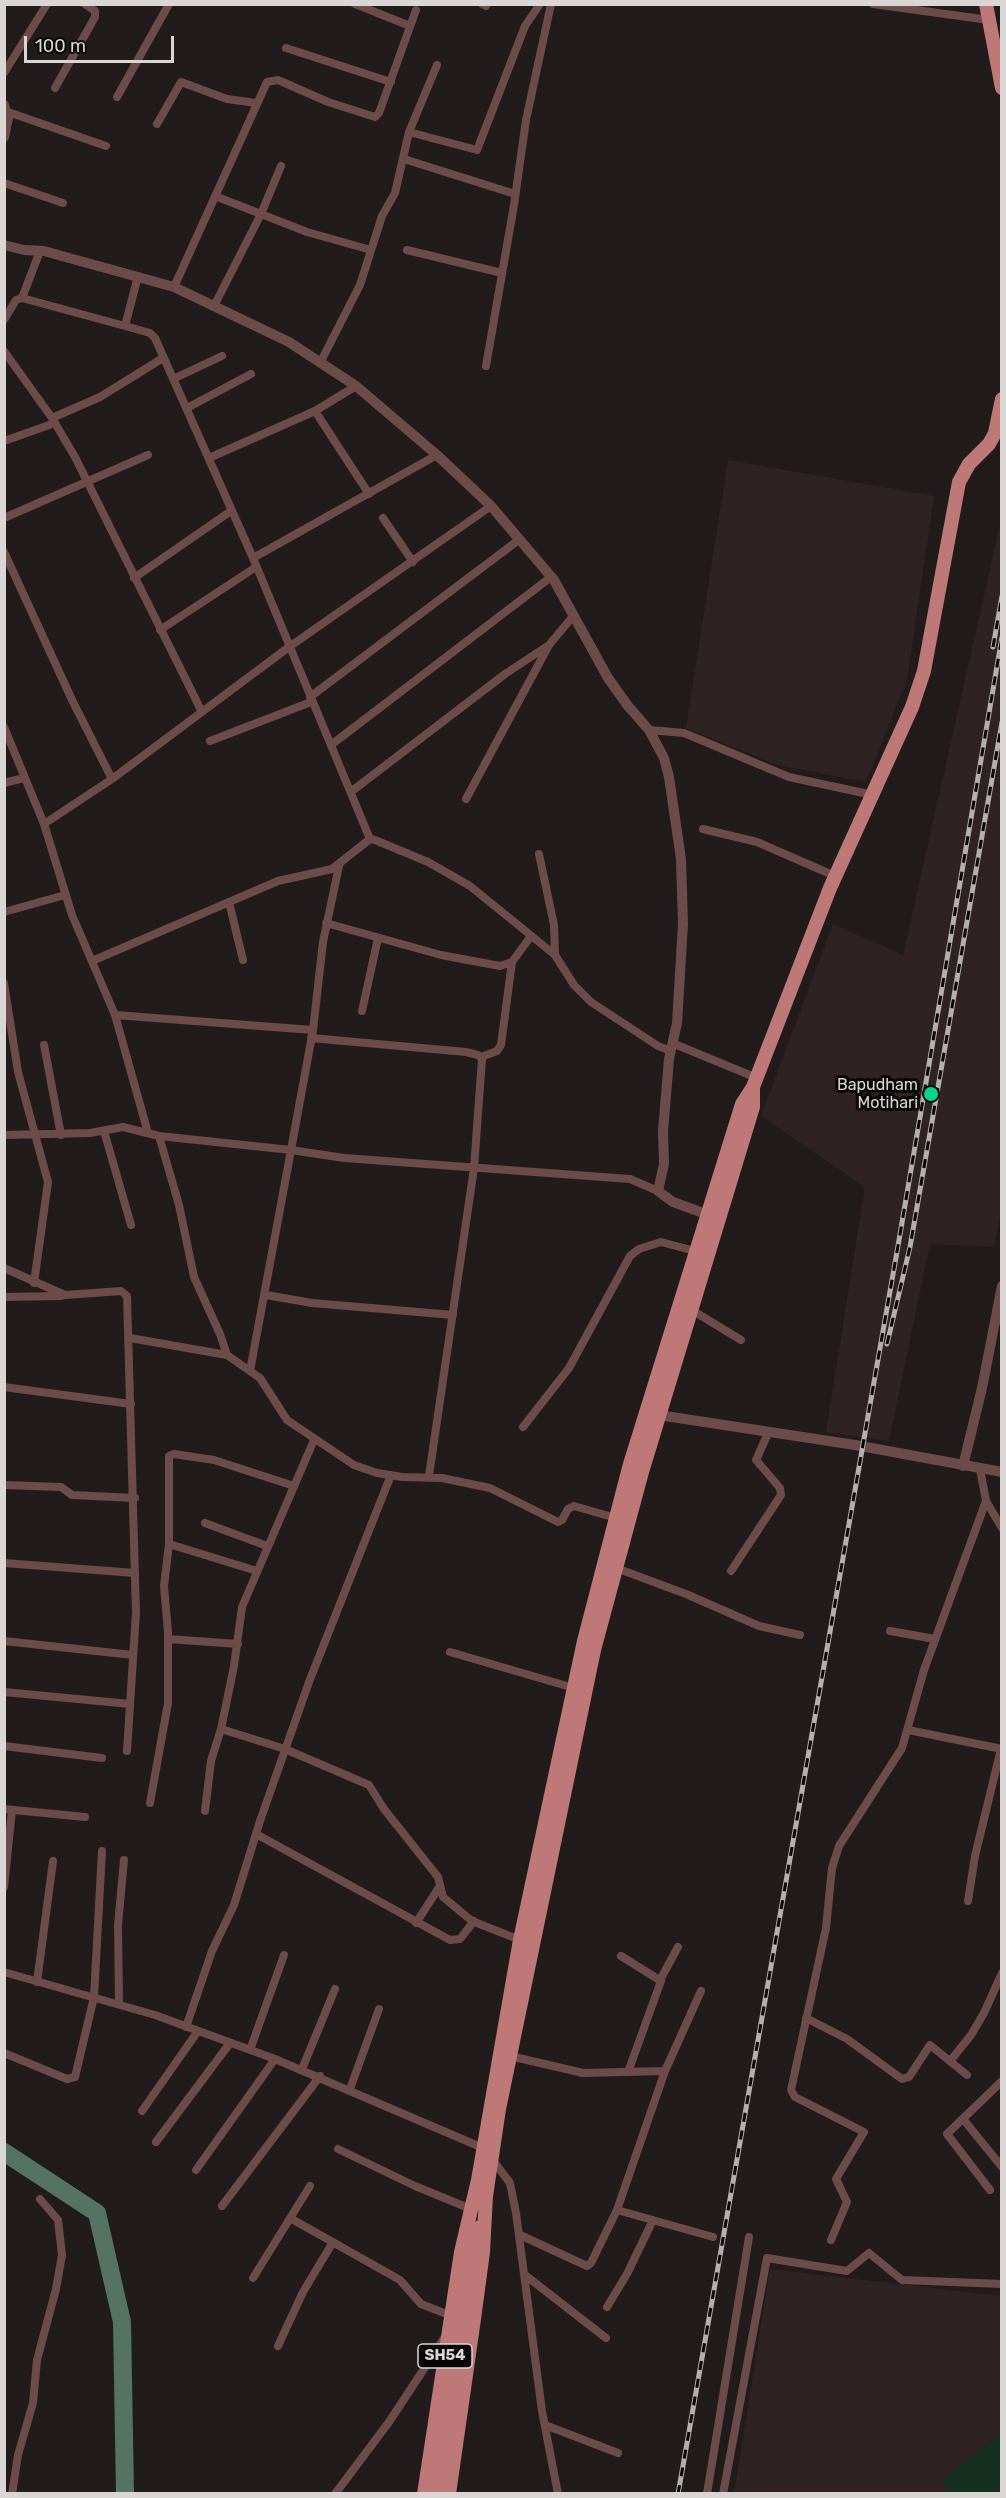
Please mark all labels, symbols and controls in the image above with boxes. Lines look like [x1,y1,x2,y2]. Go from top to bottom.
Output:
scale bar [27,24,177,62]
text: 100 m [35,35,86,57]
place label: Bapudham Motihari [837,1075,918,1113]
marker: Bapudham Motihari [922,1085,940,1103]
road number: SH54 [418,2344,472,2368]

